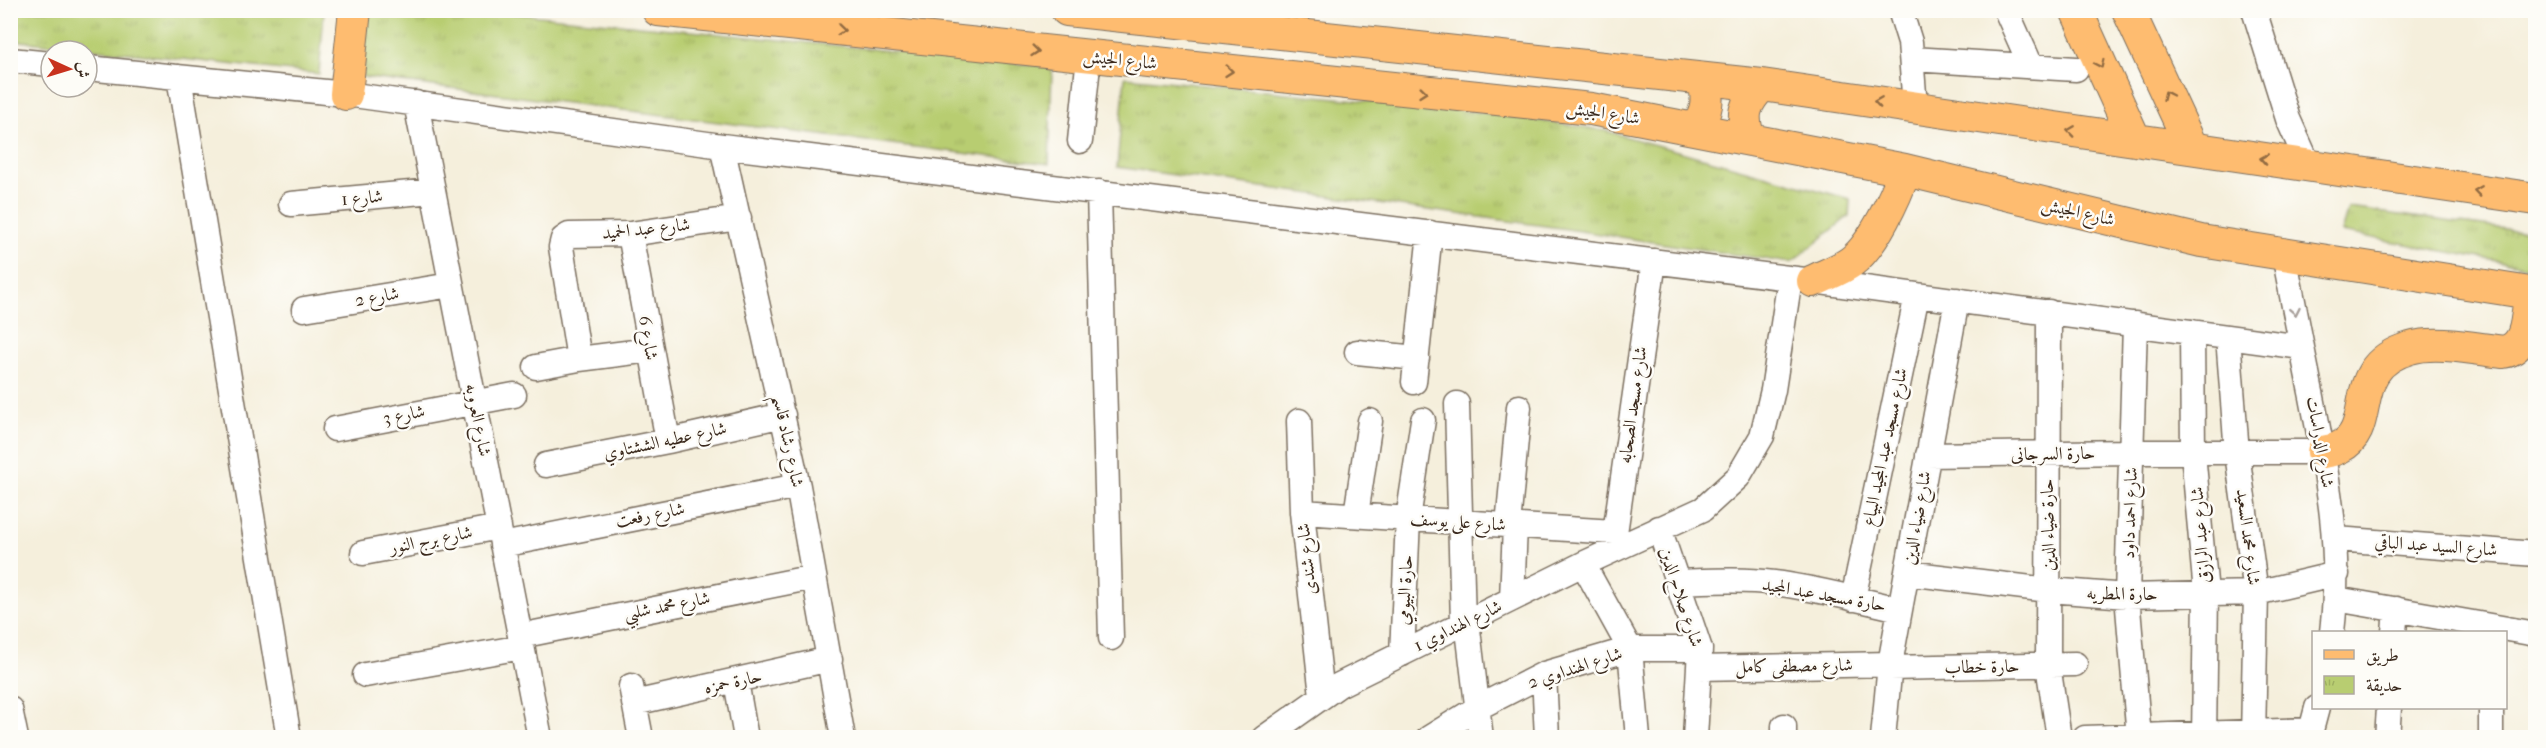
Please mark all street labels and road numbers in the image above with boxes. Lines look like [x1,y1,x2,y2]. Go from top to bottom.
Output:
street label: شارع الجيش [1082,46,1158,78]
street label: شارع الجيش [1564,97,1641,133]
street label: شارع 1 [340,186,384,214]
street label: شارع الجيش [2039,193,2117,234]
street label: شارع عبد الحميد [601,214,692,248]
street label: شارع 2 [353,283,401,315]
street label: شارع 6 [630,314,662,363]
street label: شارع مسجد الصحابه [1614,345,1656,466]
street label: شارع مسجد عبد المجيد البياع [1858,366,1916,529]
street label: شارع العروبه [457,382,495,459]
street label: شارع رشاد قاسم [761,393,808,491]
street label: شارع الدراسات [2298,395,2338,490]
street label: شارع 3 [381,401,428,433]
street label: شارع عطيه الششتاوي [601,418,729,468]
street label: حارة السرجانى [2010,443,2096,466]
street label: شارع احمد داود [2118,467,2146,559]
street label: شارع ضياء الدين [1898,469,1940,567]
street label: حارة ضياء الدين [2037,479,2059,571]
street label: شارع عبد الرازق [2186,485,2220,584]
street label: شارع محمد السعيد [2228,487,2264,587]
street label: شارع رفعت [614,498,687,536]
street label: شارع على يوسف [1409,508,1507,540]
street label: شارع برج النور [386,522,475,564]
street label: شارع شندى [1293,522,1325,596]
street label: شارع السيد عبد الباقي [2374,531,2498,565]
street label: شارع صلاح الدين [1650,544,1707,651]
street label: حارة البيومي [1393,554,1421,626]
street label: حارة مسجد عبد المجيد [1760,574,1888,616]
street label: حارة المطريه [2086,583,2158,606]
street label: شارع محمد شلبي [622,587,713,631]
street label: شارع الهنداوي 1 [1411,596,1507,660]
street label: شارع الهنداوي 2 [1525,643,1626,697]
street label: شارع مصطفى كامل [1735,654,1853,682]
street label: حارة خطاب [1944,656,2020,678]
street label: حارة حمزه [702,666,764,699]

